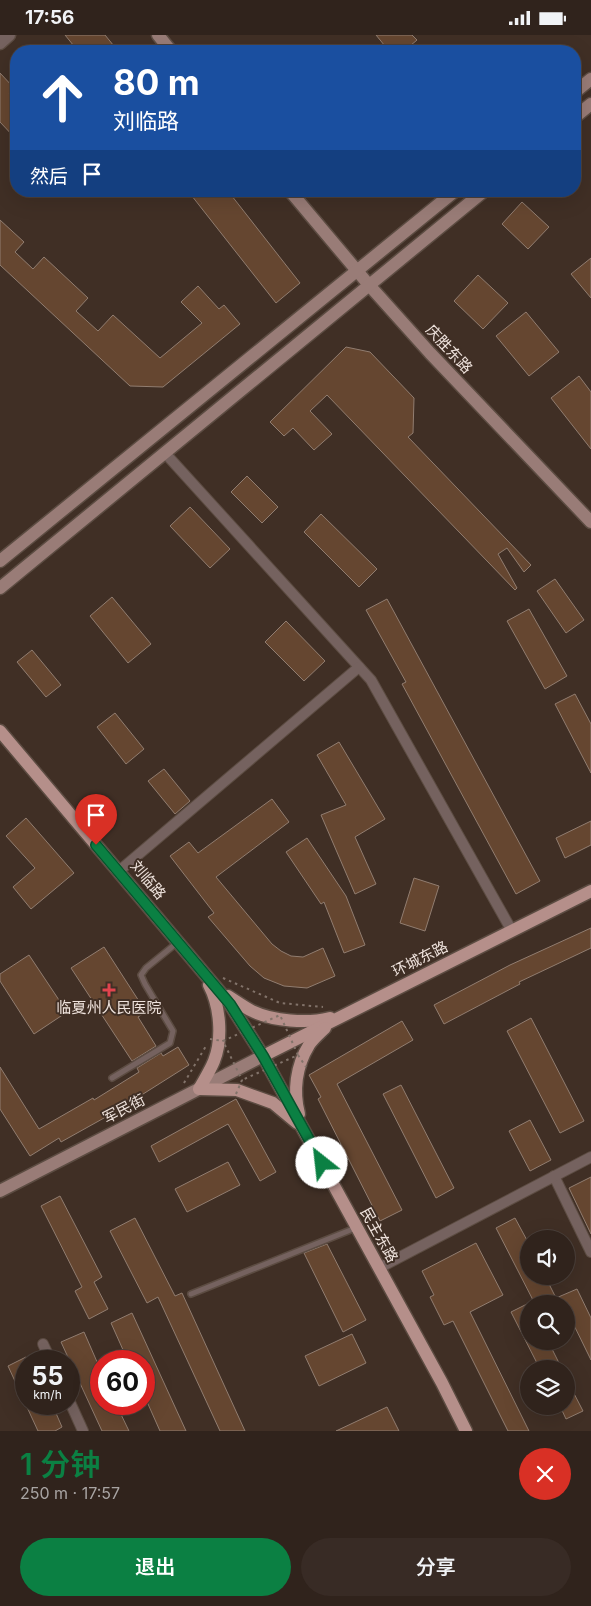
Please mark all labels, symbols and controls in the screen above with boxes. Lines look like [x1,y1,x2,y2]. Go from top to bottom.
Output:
text: 17:56 [25,6,74,29]
text: 80 m [113,61,200,103]
icon: ahead [30,65,95,130]
text: 刘临路 [113,108,179,134]
icon: arrive [78,160,106,188]
text: 然后 [30,165,68,188]
street label: 庆胜东路 [422,320,477,377]
pin [75,794,117,845]
icon: arrive [82,801,110,829]
street label: 刘临路 [127,856,170,903]
street label: 环城东路 [389,936,451,981]
marker: 临夏州人民医院 [102,983,116,997]
place label: 临夏州人民医院 [56,998,162,1017]
street label: 军民街 [99,1090,148,1127]
position arrow [295,1136,347,1188]
street label: 民主东路 [357,1204,402,1266]
map controls [520,1230,575,1415]
button: sound [520,1230,575,1285]
button: search [520,1295,575,1350]
speed limit sign: 60 [90,1350,155,1415]
button: layers [520,1360,575,1415]
text: 55 [32,1361,63,1391]
text: km/h [33,1387,62,1402]
text: 1 分钟 [20,1446,100,1482]
button: close [519,1448,571,1500]
text: 250 m · 17:57 [20,1483,120,1503]
button: 退出 [20,1538,291,1596]
button: 分享 [301,1538,571,1596]

